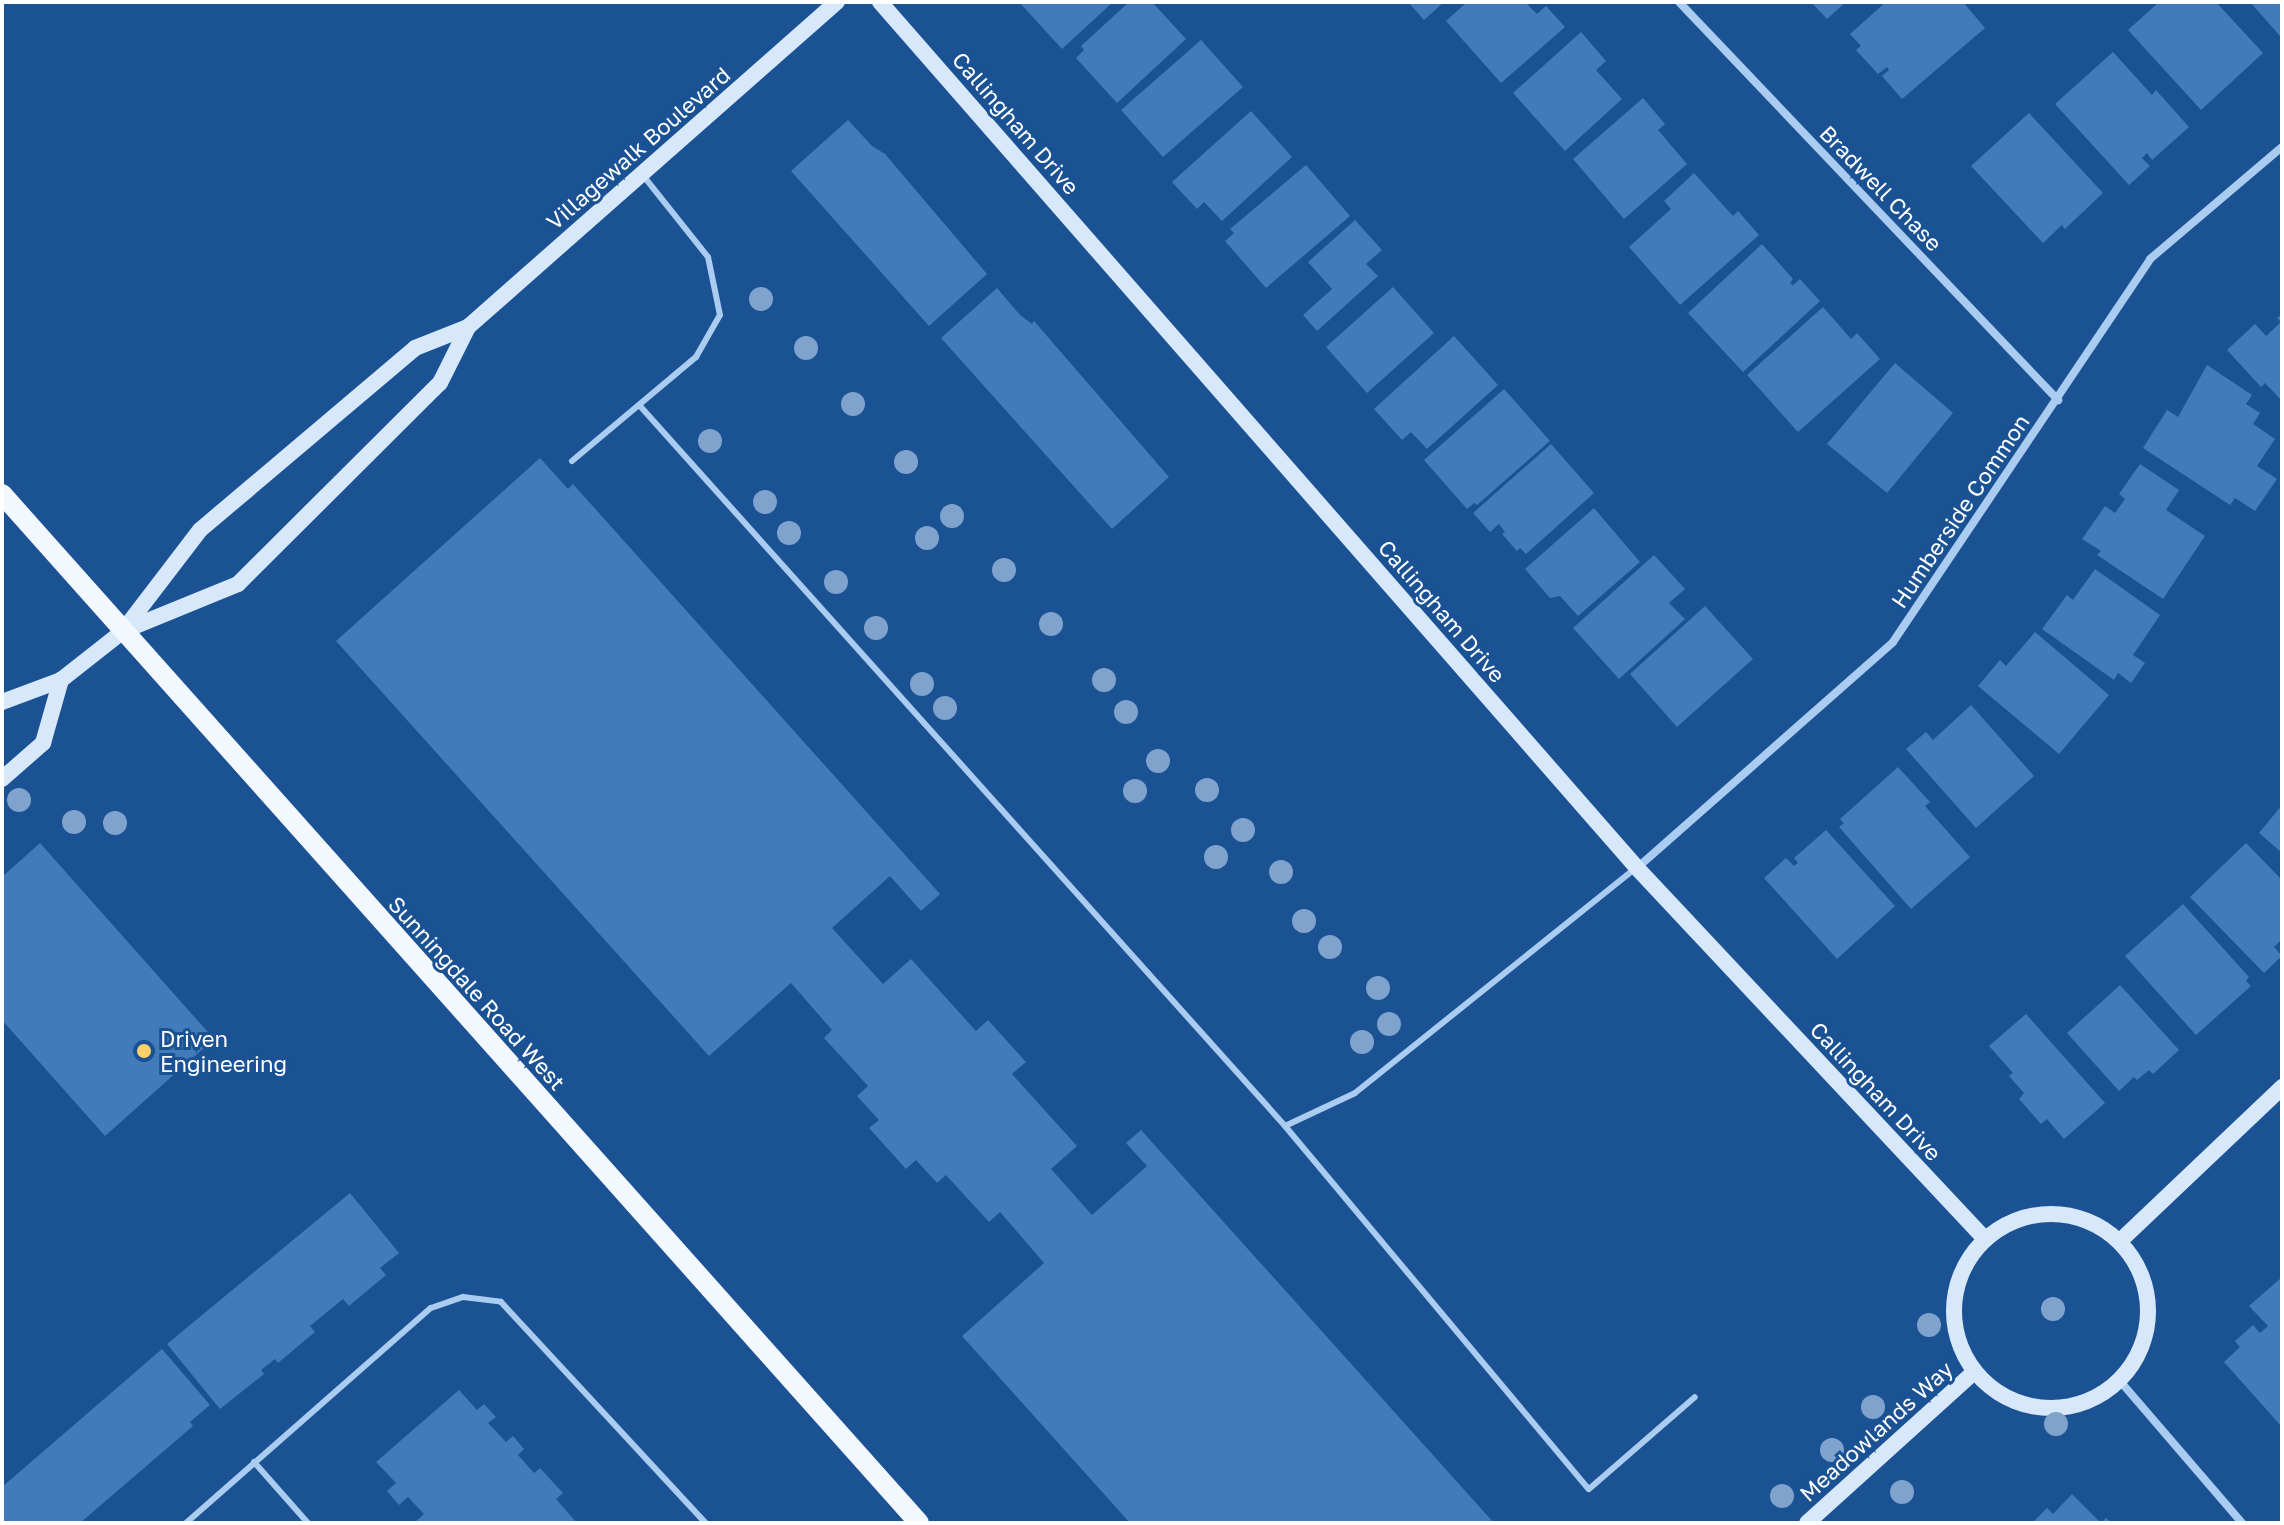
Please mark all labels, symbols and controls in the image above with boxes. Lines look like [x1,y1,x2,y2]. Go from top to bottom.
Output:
street label: Callingham Drive [947,46,1085,200]
street label: Villagewalk Boulevard [541,61,735,235]
street label: Bradwell Chase [1814,120,1948,256]
street label: Humberside Common [1885,409,2035,613]
street label: Callingham Drive [1373,534,1511,688]
street label: Sunningdale Road West [383,891,571,1095]
street label: Callingham Drive [1805,1016,1947,1166]
place label: Driven Engineering [160,1025,287,1076]
marker: Driven Engineering [135,1042,153,1060]
street label: Meadowlands Way [1794,1355,1958,1507]

